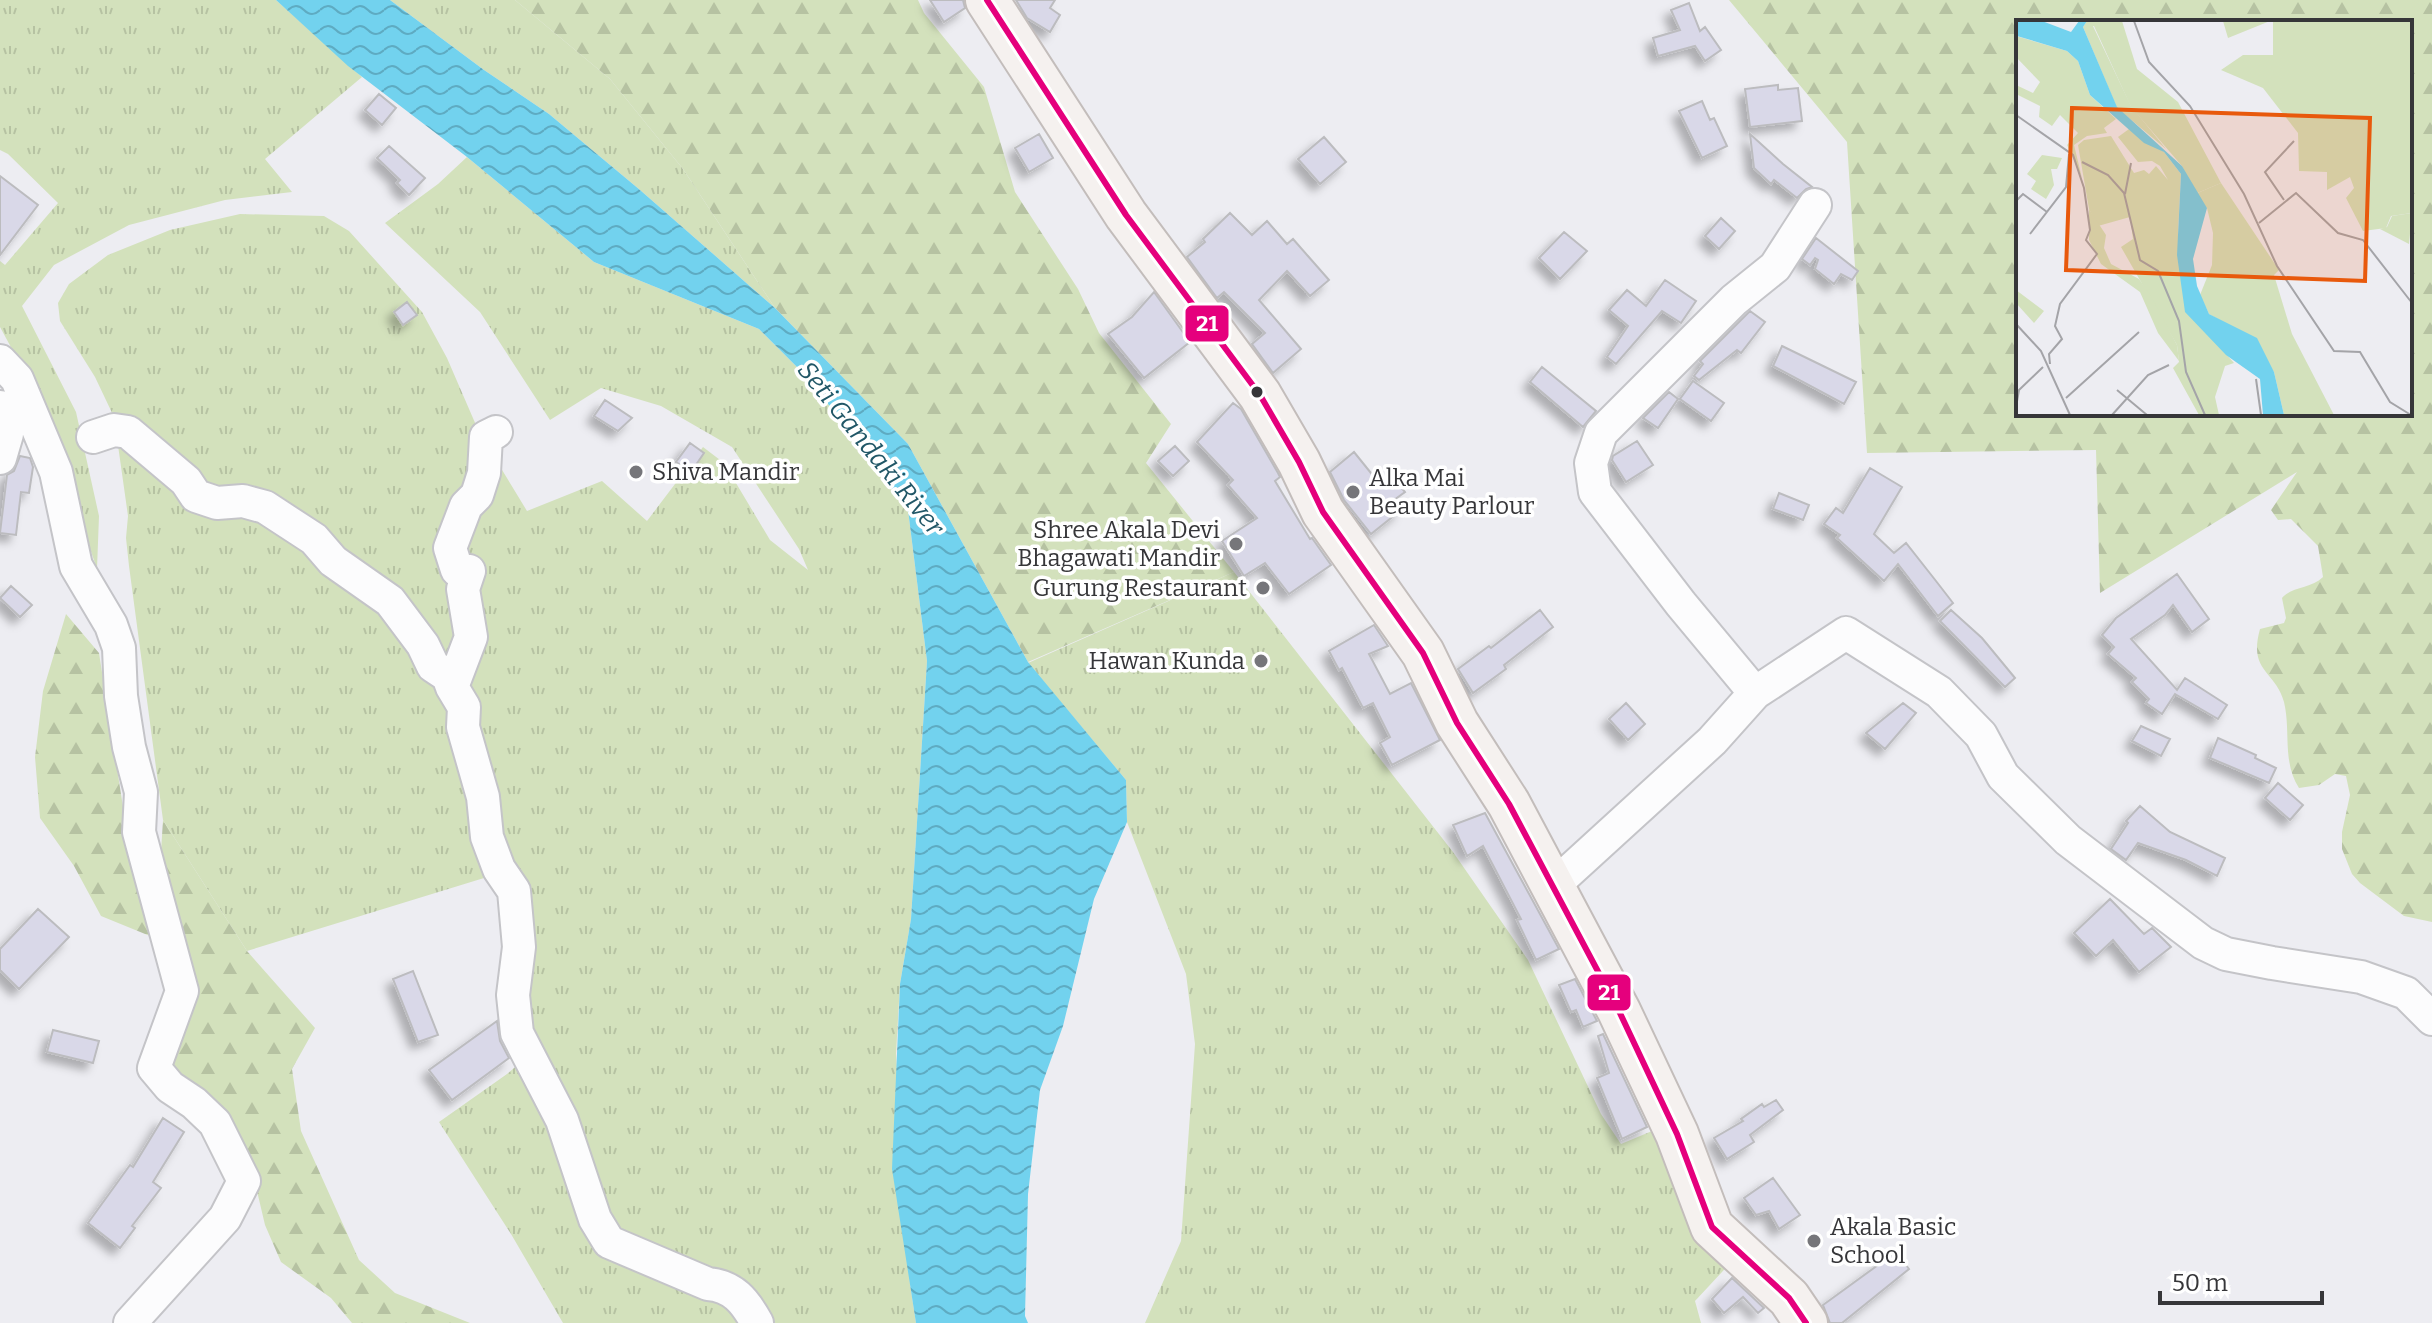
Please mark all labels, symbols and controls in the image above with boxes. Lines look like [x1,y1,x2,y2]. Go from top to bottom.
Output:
inset map [2016,20,2412,416]
line badge: 21 [1184,304,1230,343]
text: 21 [1196,310,1218,337]
water label: Seti Gandaki River [791,355,951,543]
unlabelled marker [1249,384,1265,400]
place label: Shiva Mandir [652,458,800,486]
marker: Shiva Mandir [627,463,645,481]
place label: Alka Mai Beauty Parlour [1369,464,1535,520]
marker: Alka Mai Beauty Parlour [1344,483,1362,501]
place label: Shree Akala Devi Bhagawati Mandir [1017,516,1220,572]
marker: Shree Akala Devi Bhagawati Mandir [1227,535,1245,553]
place label: Gurung Restaurant [1033,574,1247,602]
marker: Gurung Restaurant [1254,579,1272,597]
place label: Hawan Kunda [1089,647,1245,675]
marker: Hawan Kunda [1252,652,1270,670]
line badge: 21 [1586,973,1632,1012]
text: 21 [1598,979,1620,1006]
place label: Akala Basic School [1830,1213,1956,1269]
marker: Akala Basic School [1805,1232,1823,1250]
scale bar [2160,1255,2322,1305]
text: 50 m [2172,1269,2228,1297]

